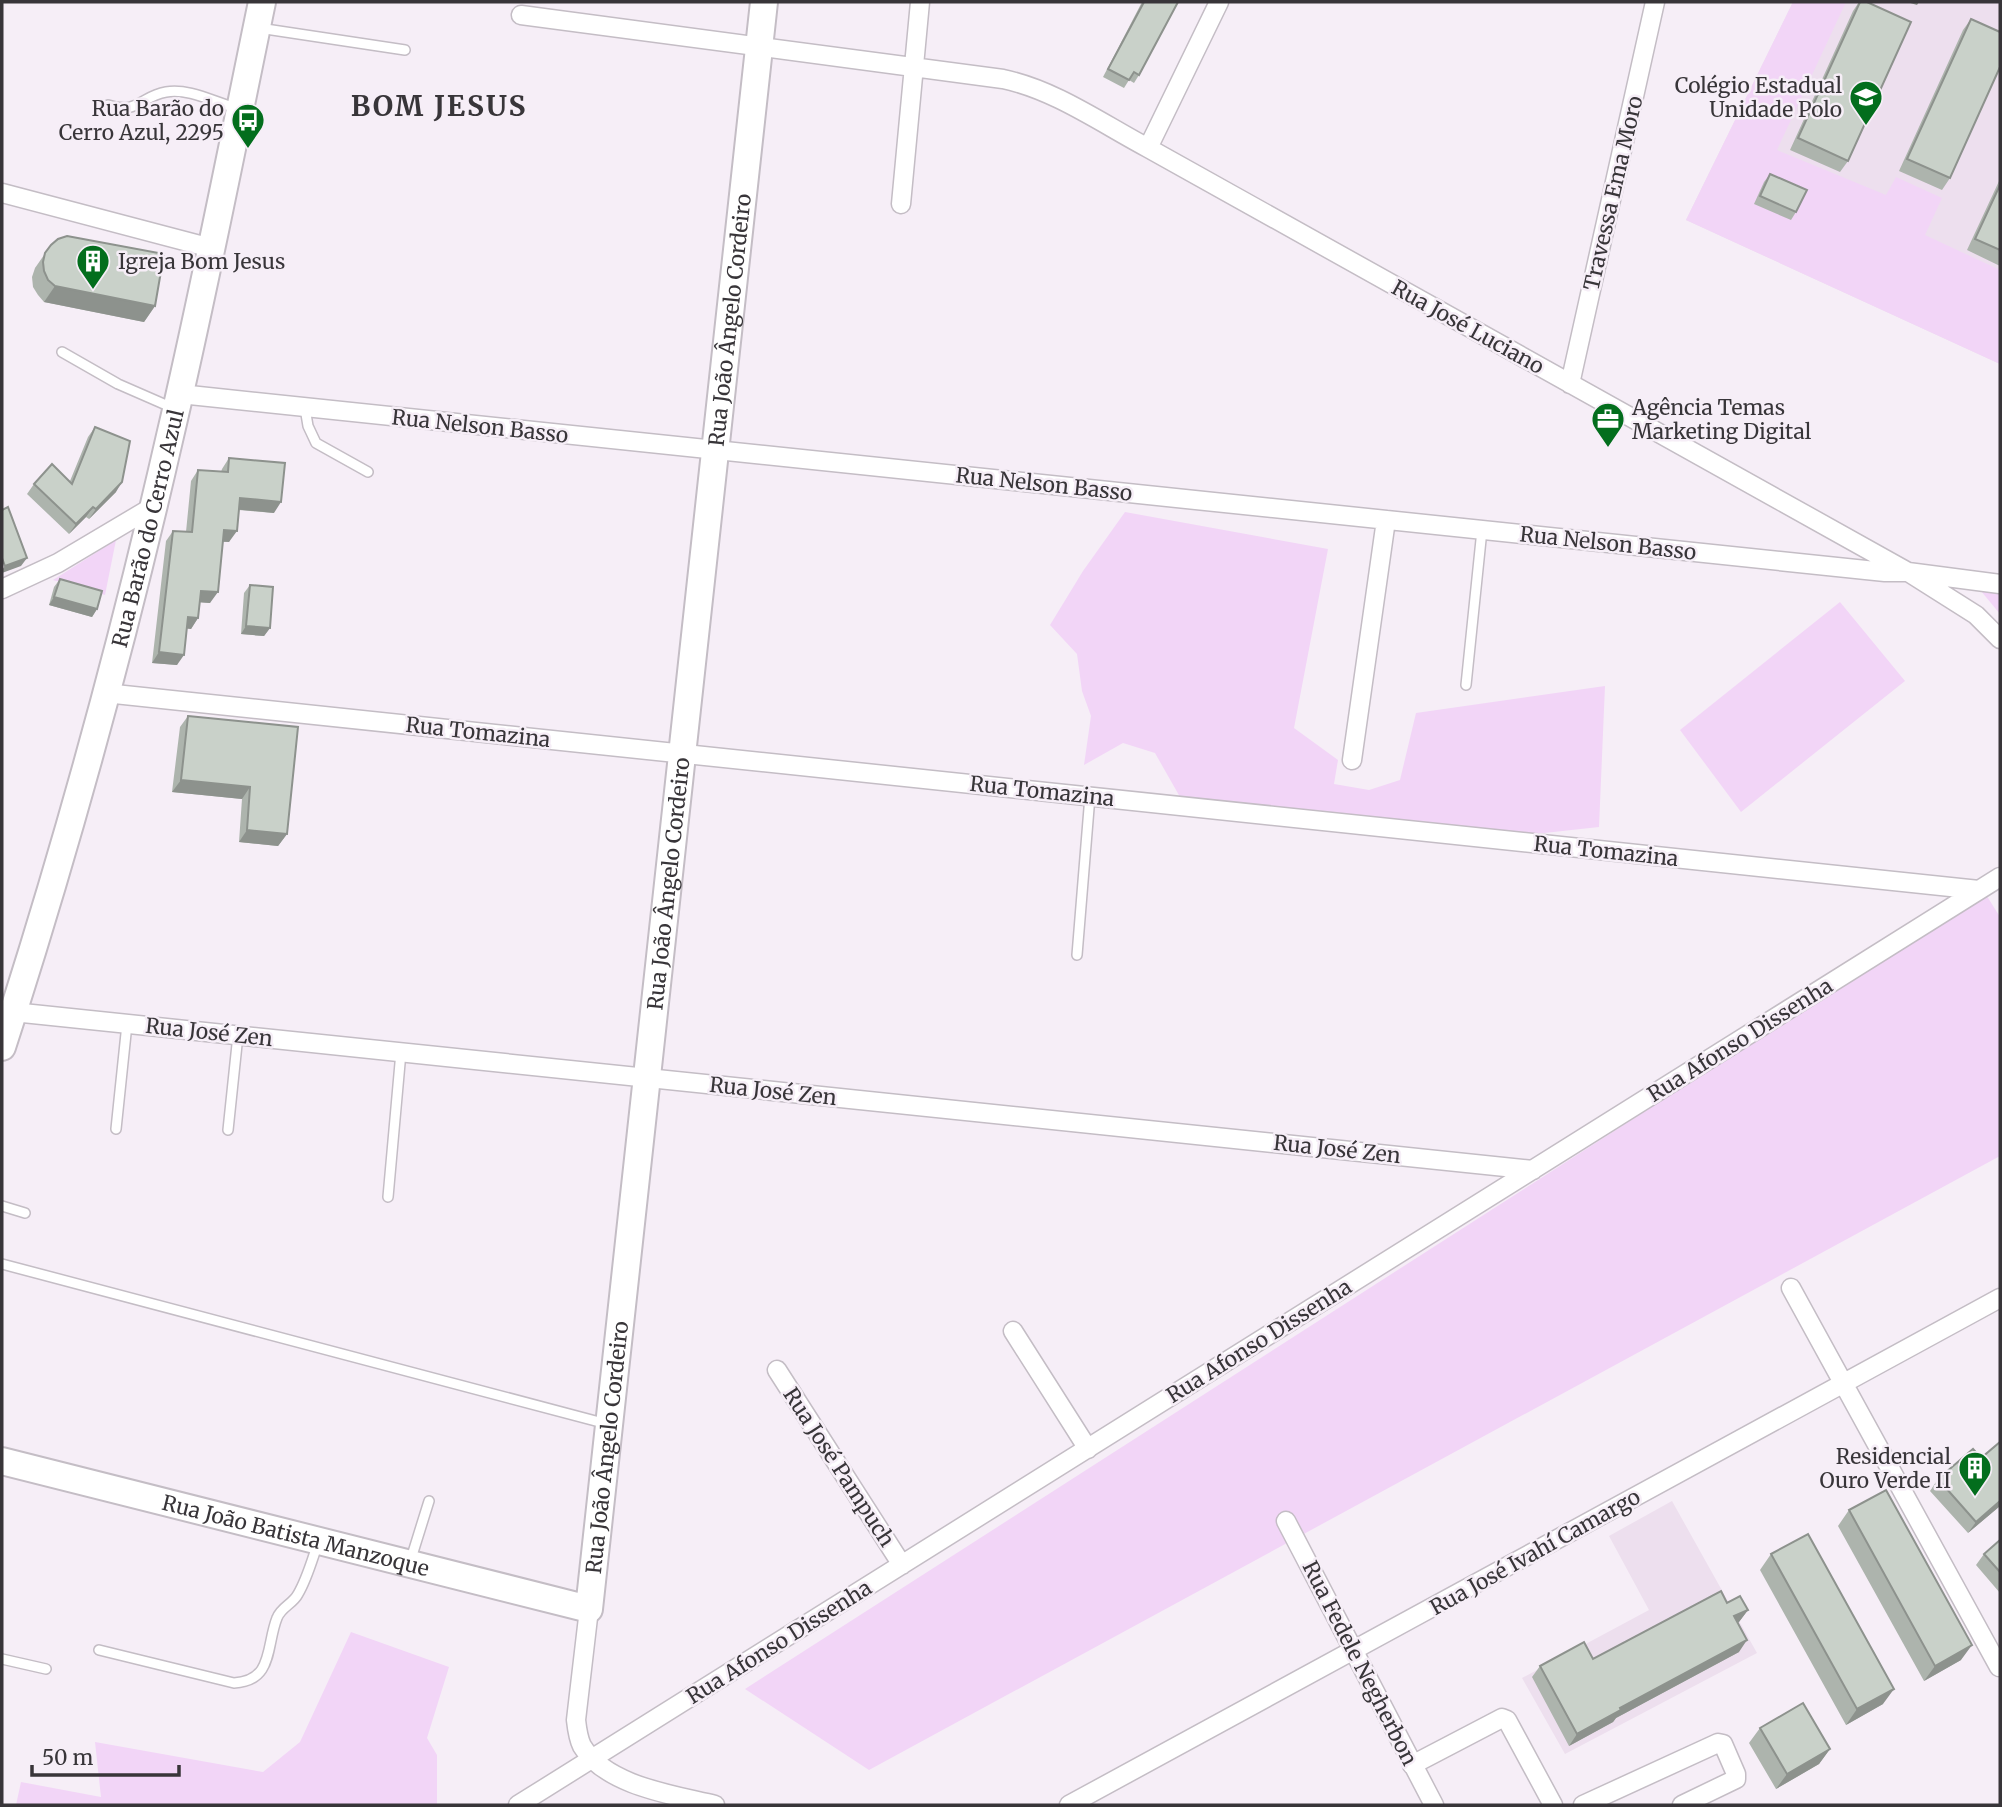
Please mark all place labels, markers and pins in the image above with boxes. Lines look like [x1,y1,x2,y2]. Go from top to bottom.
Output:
place label: Colégio Estadual Unidade Polo [1675,72,1842,123]
school or university icon: Colégio Estadual Unidade Polo [1847,78,1885,127]
place label: Rua Barão do Cerro Azul, 2295 [59,95,224,146]
bus stop icon: Rua Barão do Cerro Azul, 2295 [229,101,267,150]
building icon: Igreja Bom Jesus [74,242,112,291]
place label: Igreja Bom Jesus [118,248,285,275]
place label: Agência Temas Marketing Digital [1631,394,1812,445]
office icon: Agência Temas Marketing Digital [1589,400,1627,449]
place label: Residencial Ouro Verde II [1819,1443,1951,1494]
building icon: Residencial Ouro Verde II [1956,1449,1994,1498]

